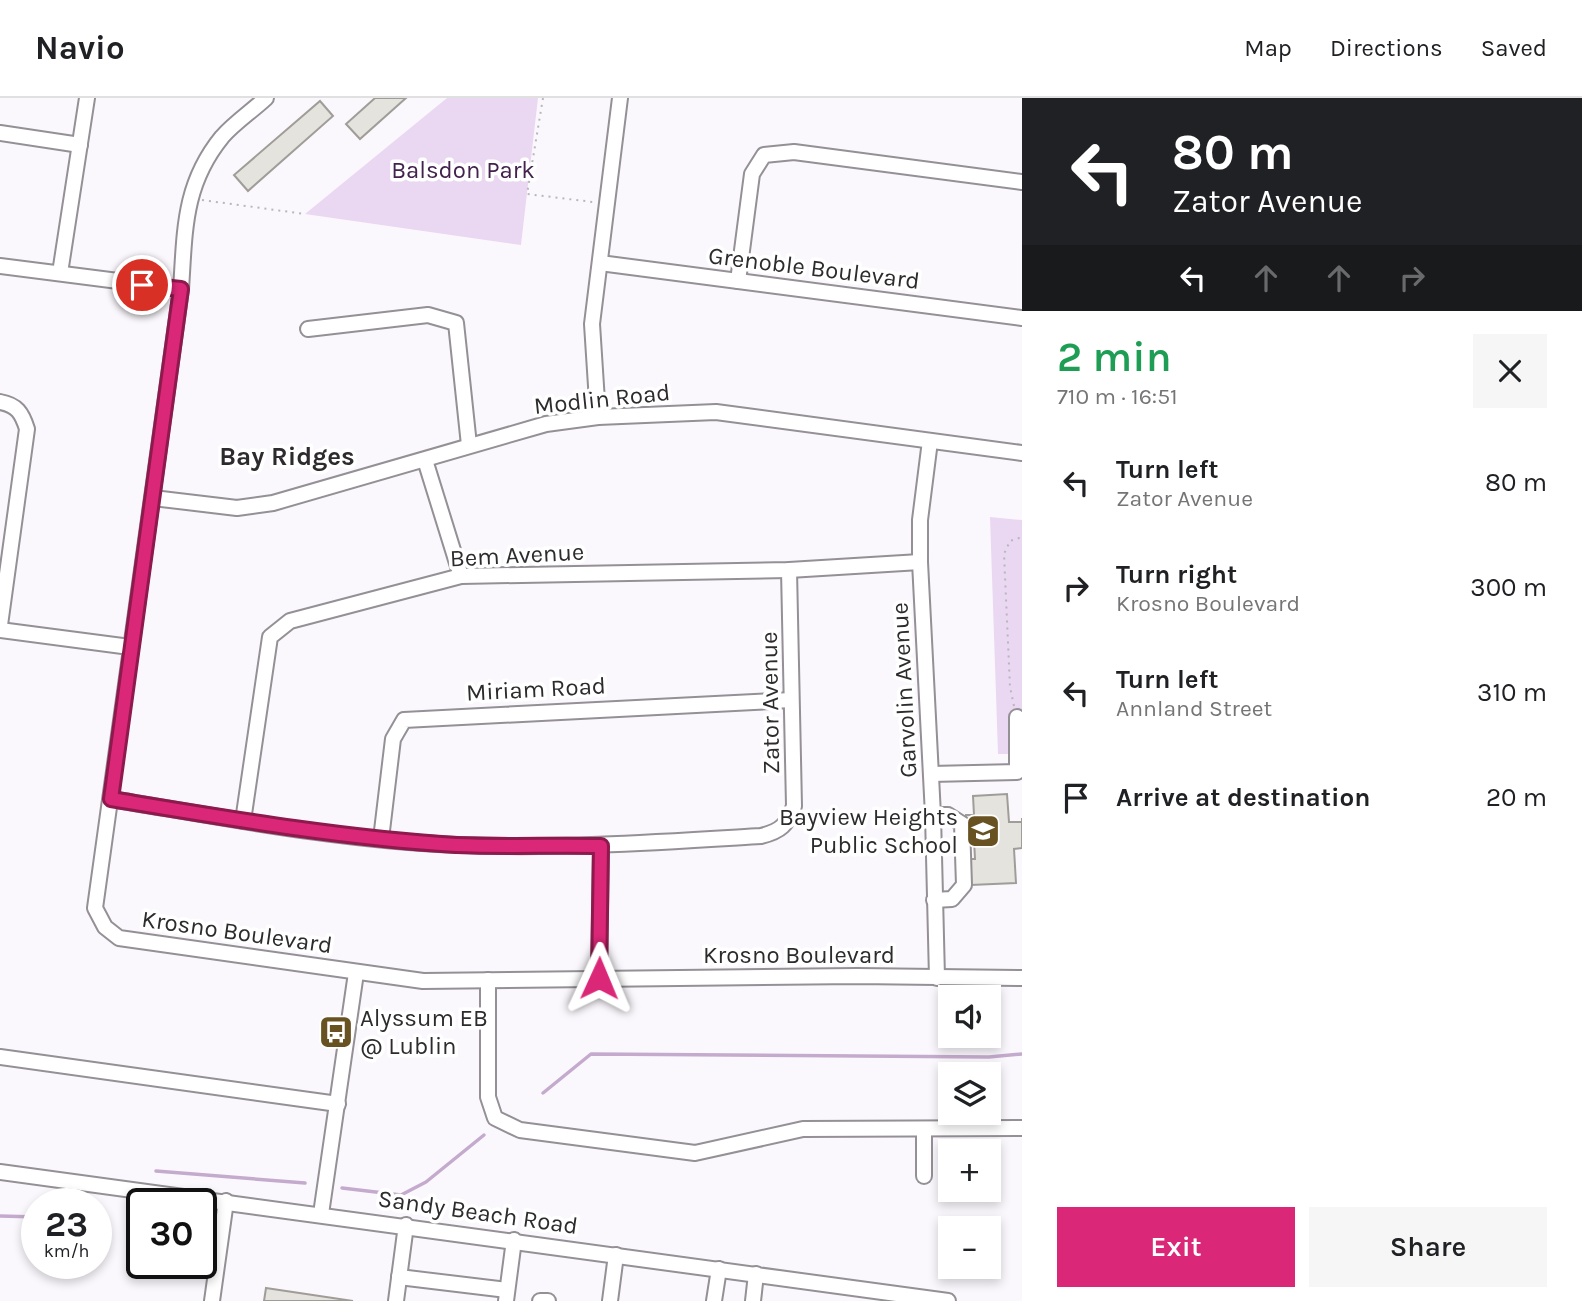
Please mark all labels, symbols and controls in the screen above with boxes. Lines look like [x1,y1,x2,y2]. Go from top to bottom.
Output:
text: Navio [35,29,125,67]
text: Map [1244,34,1292,62]
text: Directions [1330,34,1443,62]
text: Saved [1481,34,1547,62]
text: 80 m [1172,124,1294,181]
icon: left [1057,126,1148,217]
park label: Balsdon Park [391,156,535,184]
text: Zator Avenue [1172,183,1363,220]
street label: Grenoble Boulevard [707,241,921,295]
pin [112,255,172,315]
icon: left [1174,259,1212,297]
icon: ahead [1247,259,1285,297]
icon: ahead [1320,259,1358,297]
icon: right [1393,259,1431,297]
icon: arrive [123,266,161,304]
text: 2 min [1057,332,1172,382]
button: close [1473,334,1547,408]
street label: Modlin Road [532,378,672,420]
text: 710 m · 16:51 [1057,383,1178,410]
district label: Bay Ridges [219,441,355,472]
text: Turn left [1116,454,1218,485]
icon: left [1057,464,1095,502]
text: 80 m [1485,467,1547,498]
text: Zator Avenue [1116,485,1253,512]
street label: Bem Avenue [449,538,585,572]
text: Turn right [1116,559,1237,590]
icon: right [1057,569,1095,607]
text: 300 m [1470,572,1547,603]
text: Krosno Boulevard [1116,590,1300,617]
street label: Garvolin Avenue [885,602,923,778]
street label: Zator Avenue [755,631,785,775]
text: Turn left [1116,664,1218,695]
street label: Miriam Road [465,671,607,707]
icon: left [1057,674,1095,712]
text: 310 m [1477,677,1547,708]
text: Annland Street [1116,695,1272,722]
icon: arrive [1057,779,1095,817]
text: Arrive at destination [1116,782,1370,813]
text: 20 m [1486,782,1547,813]
place label: Bayview Heights Public School [779,803,958,859]
school or university icon: Bayview Heights Public School [964,812,1002,850]
street label: Krosno Boulevard [140,905,334,959]
position arrow [562,941,636,1015]
street label: Krosno Boulevard [703,941,895,969]
map controls [938,985,1001,1279]
button: sound [938,985,1001,1048]
place label: Alyssum EB @ Lublin [360,1004,488,1060]
bus stop icon: Alyssum EB @ Lublin [317,1013,355,1051]
button: layers [938,1062,1001,1125]
button: + [938,1139,1001,1202]
street label: Sandy Beach Road [376,1184,580,1240]
speed limit sign: 30 [126,1188,217,1279]
text: 23 [45,1204,88,1245]
button: Exit [1057,1207,1295,1287]
button: Share [1309,1207,1547,1287]
button: − [938,1216,1001,1279]
text: km/h [44,1240,89,1262]

